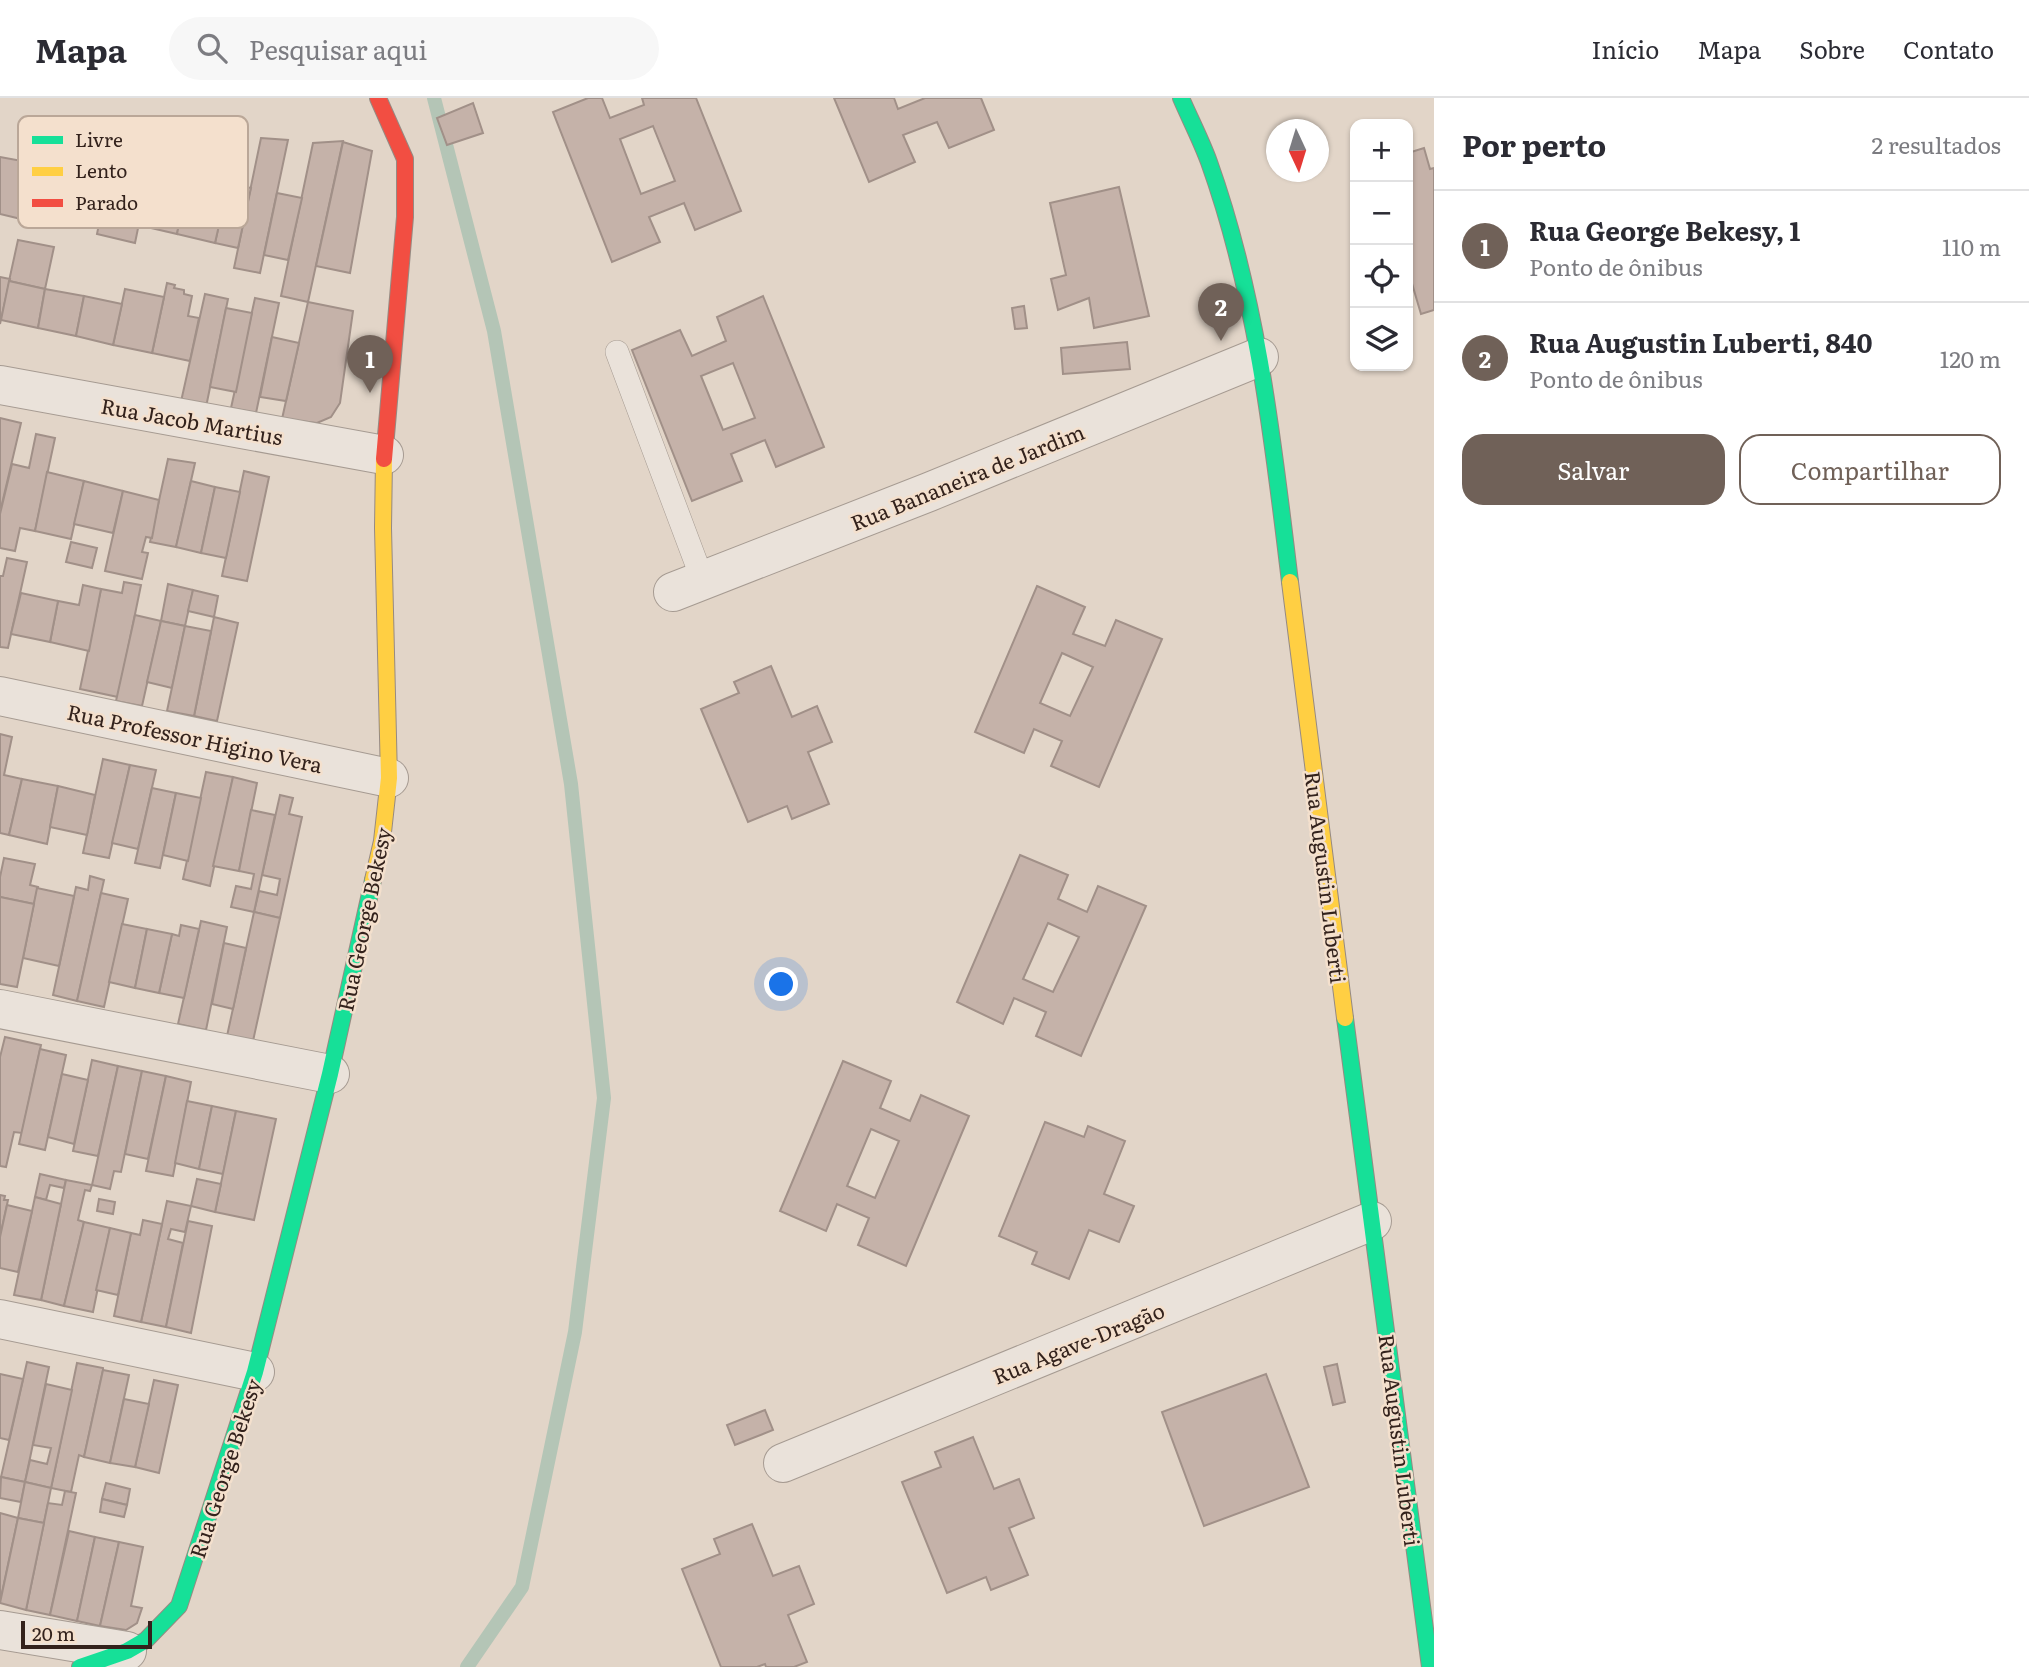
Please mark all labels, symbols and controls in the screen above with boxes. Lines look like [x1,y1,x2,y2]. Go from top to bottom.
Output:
search box [169,17,659,80]
text: Mapa [35,24,127,73]
icon: search [193,29,231,67]
text: Pesquisar aqui [249,29,427,68]
text: Início [1592,31,1659,66]
text: Mapa [1697,31,1761,66]
text: Sobre [1799,31,1865,66]
text: Contato [1903,31,1994,66]
legend [18,116,248,228]
north arrow [1266,119,1329,182]
map controls [1350,119,1413,371]
button: + [1350,119,1413,182]
text: Por perto [1462,122,1606,166]
text: Livre [75,125,123,153]
text: 2 resultados [1871,127,2001,161]
text: Lento [75,156,128,184]
button: − [1350,182,1413,245]
text: Parado [75,188,138,216]
text: Rua George Bekesy, 1 [1529,210,1800,249]
text: 1 [1480,229,1490,263]
text: 110 m [1942,229,2001,263]
button: locate [1350,245,1413,308]
text: Ponto de ônibus [1529,249,1703,283]
pin: 2 [1198,283,1244,341]
button: layers [1350,308,1413,371]
text: Rua Augustin Luberti, 840 [1529,322,1873,361]
pin: 1 [347,335,393,393]
text: 2 [1479,341,1491,375]
text: 120 m [1940,341,2001,375]
text: Ponto de ônibus [1529,361,1703,395]
street label: Rua Jacob Martius [99,389,285,451]
street label: Rua Bananeira de Jardim [845,415,1089,537]
button: Salvar [1462,434,1725,505]
button: Compartilhar [1739,434,2001,505]
street label: Rua Professor Higino Vera [64,695,326,779]
street label: Rua Augustin Luberti [1299,769,1355,985]
street label: Rua George Bekesy [328,823,398,1014]
your location [764,967,798,1001]
street label: Rua Agave-Dragão [987,1293,1169,1391]
street label: Rua Augustin Luberti [1373,1332,1429,1548]
street label: Rua George Bekesy [180,1373,268,1562]
scale bar [21,1618,152,1650]
text: 20 m [32,1619,75,1647]

